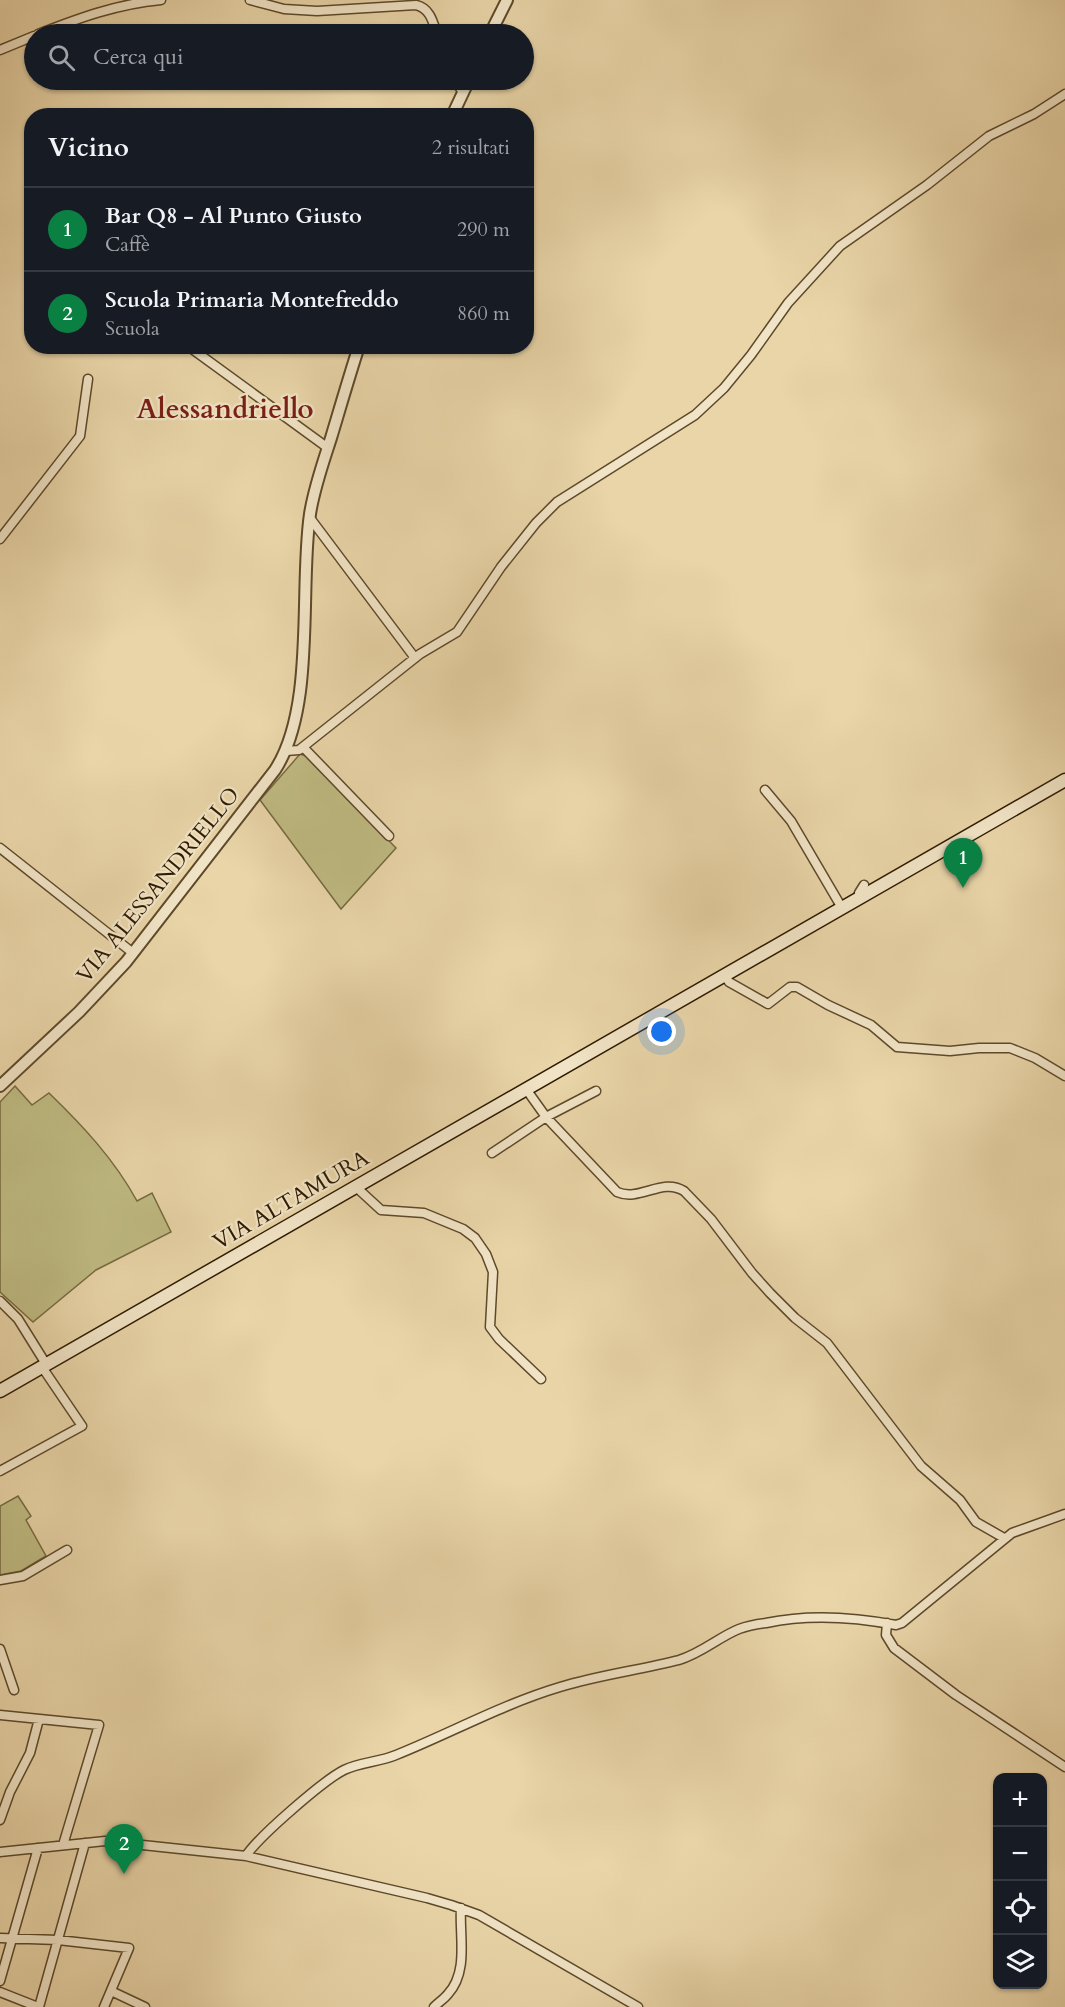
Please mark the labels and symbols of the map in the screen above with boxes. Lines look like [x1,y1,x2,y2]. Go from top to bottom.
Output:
district label: Alessandriello [136,390,314,428]
street label: VIA ALESSANDRIELLO [70,781,246,989]
pin: 1 [944,838,982,888]
your location [647,1017,676,1046]
street label: VIA ALTAMURA [207,1143,375,1257]
pin: 2 [104,1824,144,1874]

